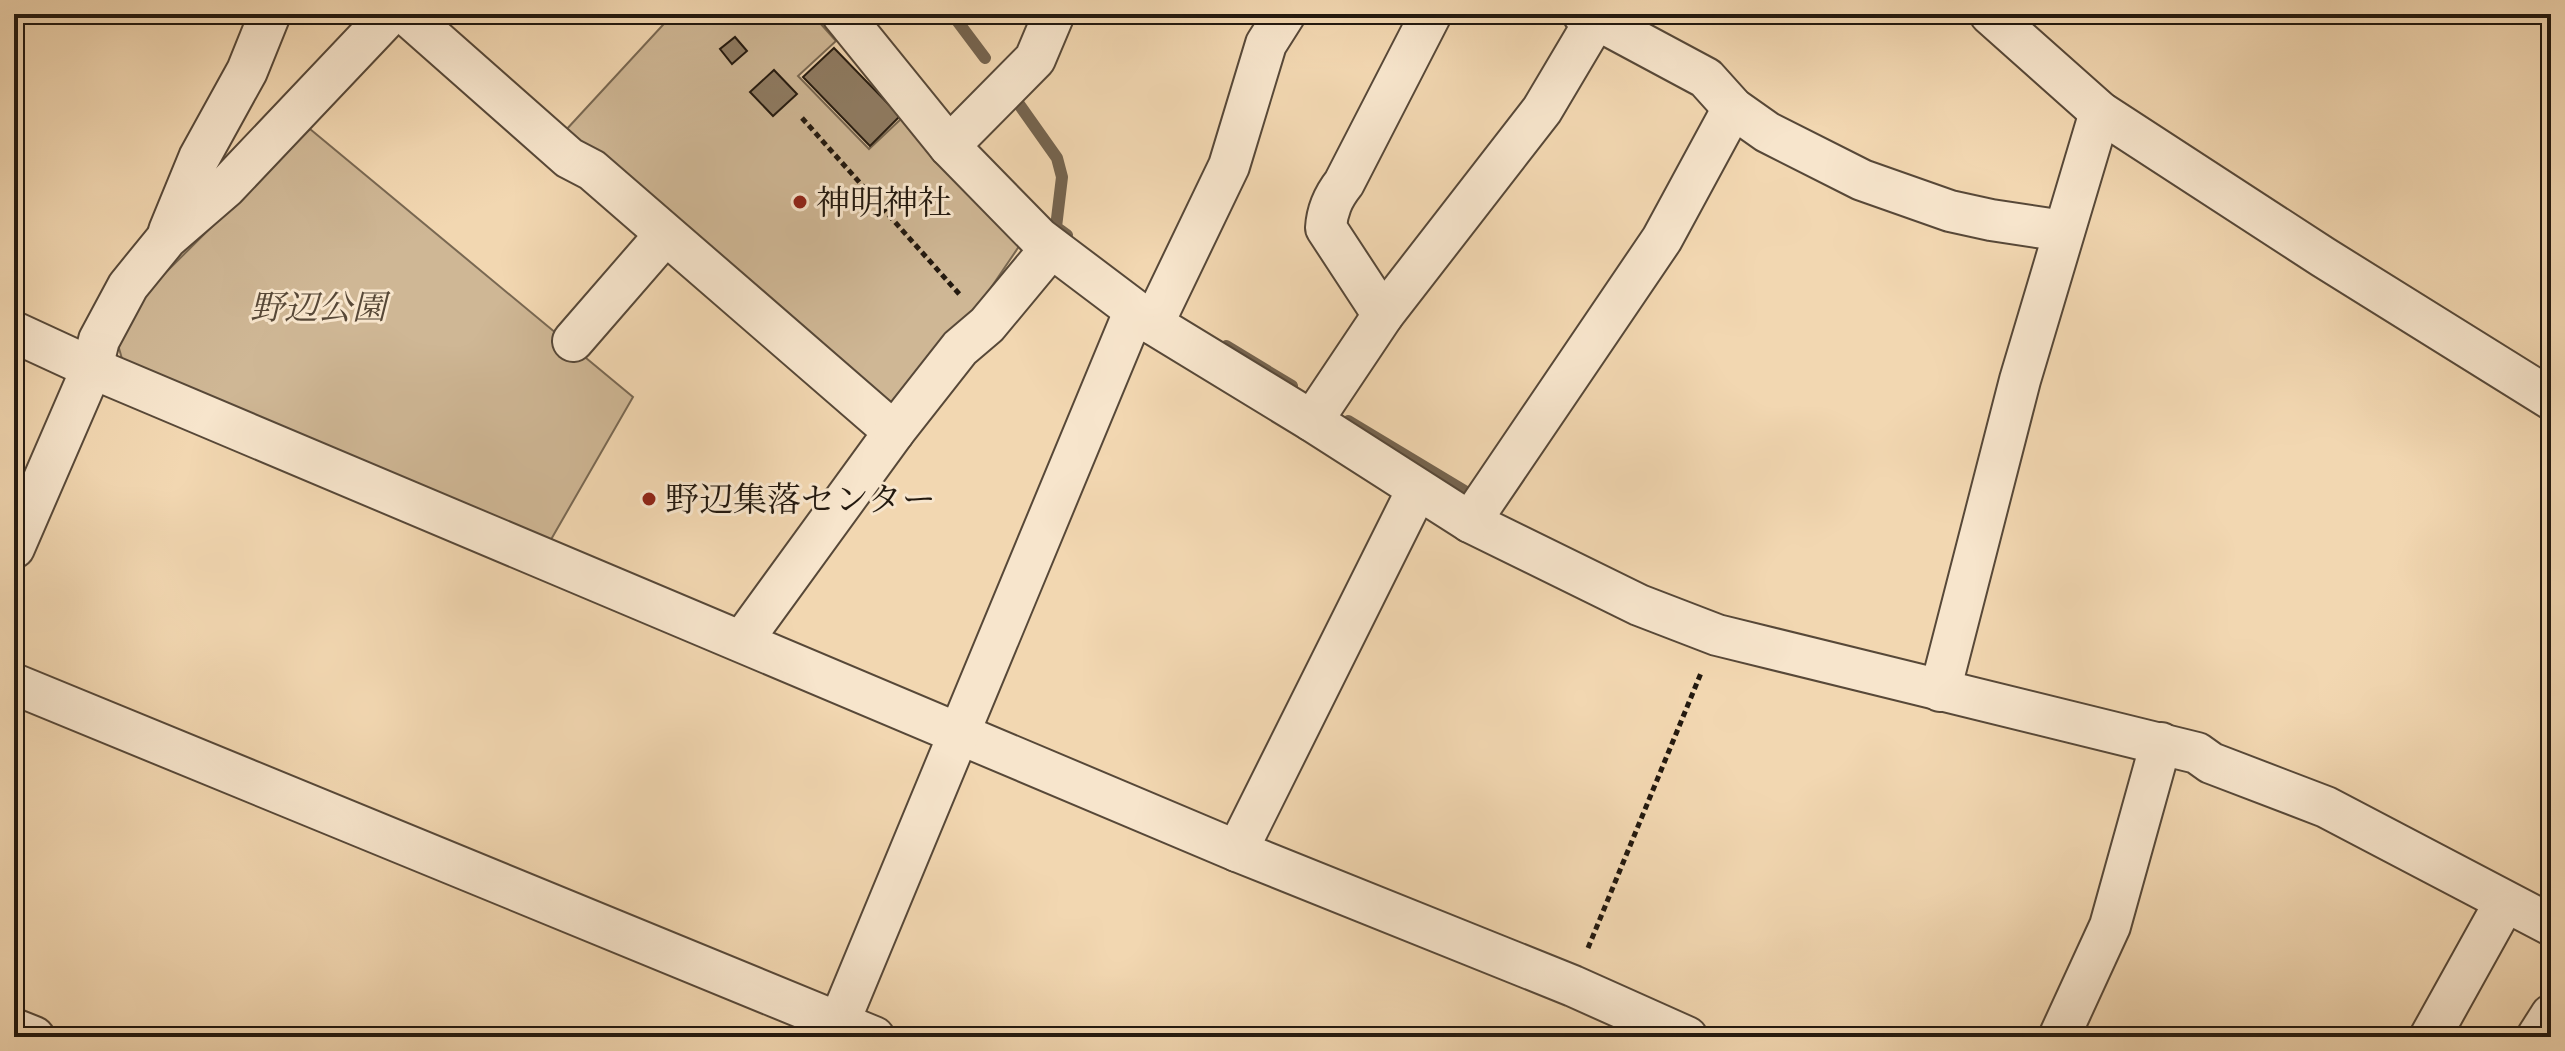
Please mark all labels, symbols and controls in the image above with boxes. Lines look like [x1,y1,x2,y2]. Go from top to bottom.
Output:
place label: 神明神社 [816,183,952,225]
marker: 神明神社 [791,193,809,211]
park label: 野辺公園 [250,288,391,330]
place label: 野辺集落センター [665,480,936,522]
marker: 野辺集落センター [640,490,658,508]

